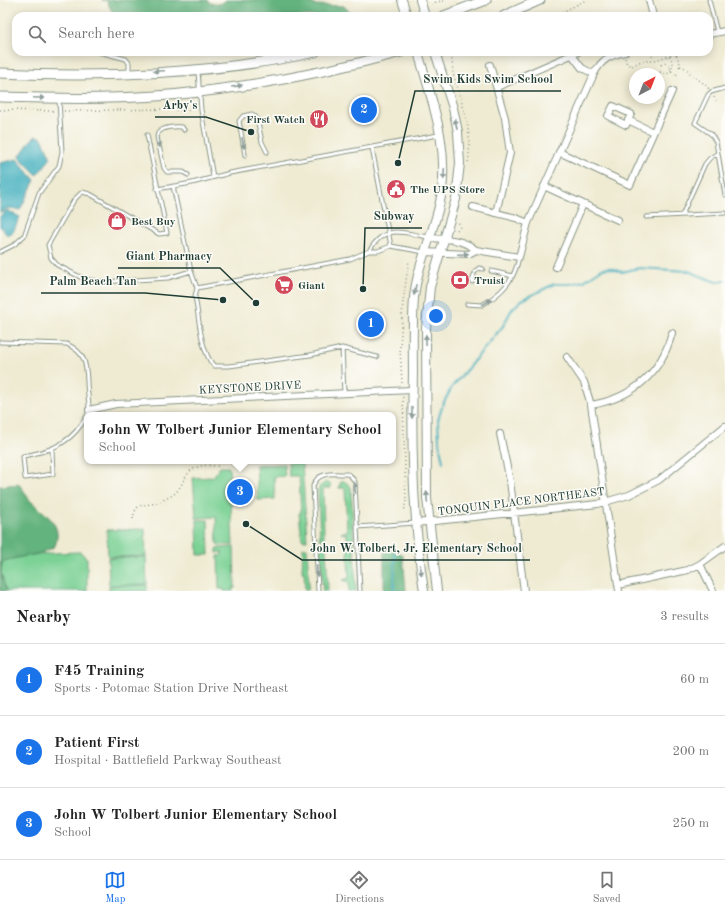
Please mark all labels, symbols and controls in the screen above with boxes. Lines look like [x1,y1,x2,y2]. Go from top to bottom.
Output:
search box [12,12,713,56]
icon: search [26,23,48,45]
text: Search here [58,27,135,42]
callout: Swim Kids Swim School [415,67,561,91]
one-way arrow [153,68,165,75]
north arrow [629,68,665,104]
text: Swim Kids Swim School [423,74,553,86]
one-way arrow [231,83,243,89]
callout: Arby's [155,93,206,117]
one-way arrow [33,95,46,101]
pin: 2 [351,95,377,125]
text: Arby's [163,100,197,112]
restaurant icon: First Watch [308,108,330,130]
place label: First Watch [246,115,305,126]
one-way arrow [453,118,459,130]
one-way arrow [156,136,162,148]
one-way arrow [240,137,246,150]
one-way arrow [440,168,447,180]
public building icon: The UPS Store [385,178,407,200]
place label: The UPS Store [410,185,485,196]
callout: Subway [365,204,422,228]
shop icon: Best Buy [106,210,128,232]
text: Subway [373,211,415,223]
place label: Best Buy [131,217,176,228]
callout: Giant Pharmacy [118,244,220,268]
one-way arrow [457,250,469,257]
text: Giant Pharmacy [126,251,212,263]
callout: Palm Beach Tan [41,269,145,293]
bank icon: Truist [449,269,471,291]
supermarket icon: Giant [273,274,295,296]
text: Palm Beach Tan [49,276,137,288]
place label: Truist [474,276,505,287]
place label: Giant [298,281,325,292]
one-way arrow [412,284,418,296]
one-way arrow [481,298,493,305]
your location [426,306,446,326]
pin: 1 [358,309,384,339]
one-way arrow [423,333,429,346]
street label: KEYSTONE DRIVE [199,380,301,397]
one-way arrow [409,407,415,420]
popup [84,412,396,464]
text: John W Tolbert Junior Elementary School [98,423,382,438]
text: School [98,441,136,454]
pin: 3 [227,477,253,507]
one-way arrow [352,482,359,494]
street label: TONQUIN PLACE NORTHEAST [437,487,605,518]
one-way arrow [424,490,430,503]
callout: John W. Tolbert, Jr. Elementary School [302,536,530,560]
text: John W. Tolbert, Jr. Elementary School [310,543,522,555]
one-way arrow [418,564,424,576]
one-way arrow [313,565,320,577]
text: Nearby [16,609,71,626]
text: 3 results [660,610,709,623]
text: F45 Training [54,664,144,679]
text: 1 [25,673,33,686]
text: 60 m [680,673,709,686]
text: Sports · Potomac Station Drive Northeast [54,682,288,695]
text: Patient First [54,736,139,751]
text: 2 [25,745,33,758]
text: 200 m [672,745,709,758]
text: Hospital · Battlefield Parkway Southeast [54,754,282,767]
text: John W Tolbert Junior Elementary School [54,808,337,823]
text: 3 [25,817,33,830]
text: 250 m [672,817,709,830]
text: School [54,826,91,839]
tab: Map [104,869,126,907]
tab: Directions [335,869,384,907]
tab: Saved [593,869,621,907]

